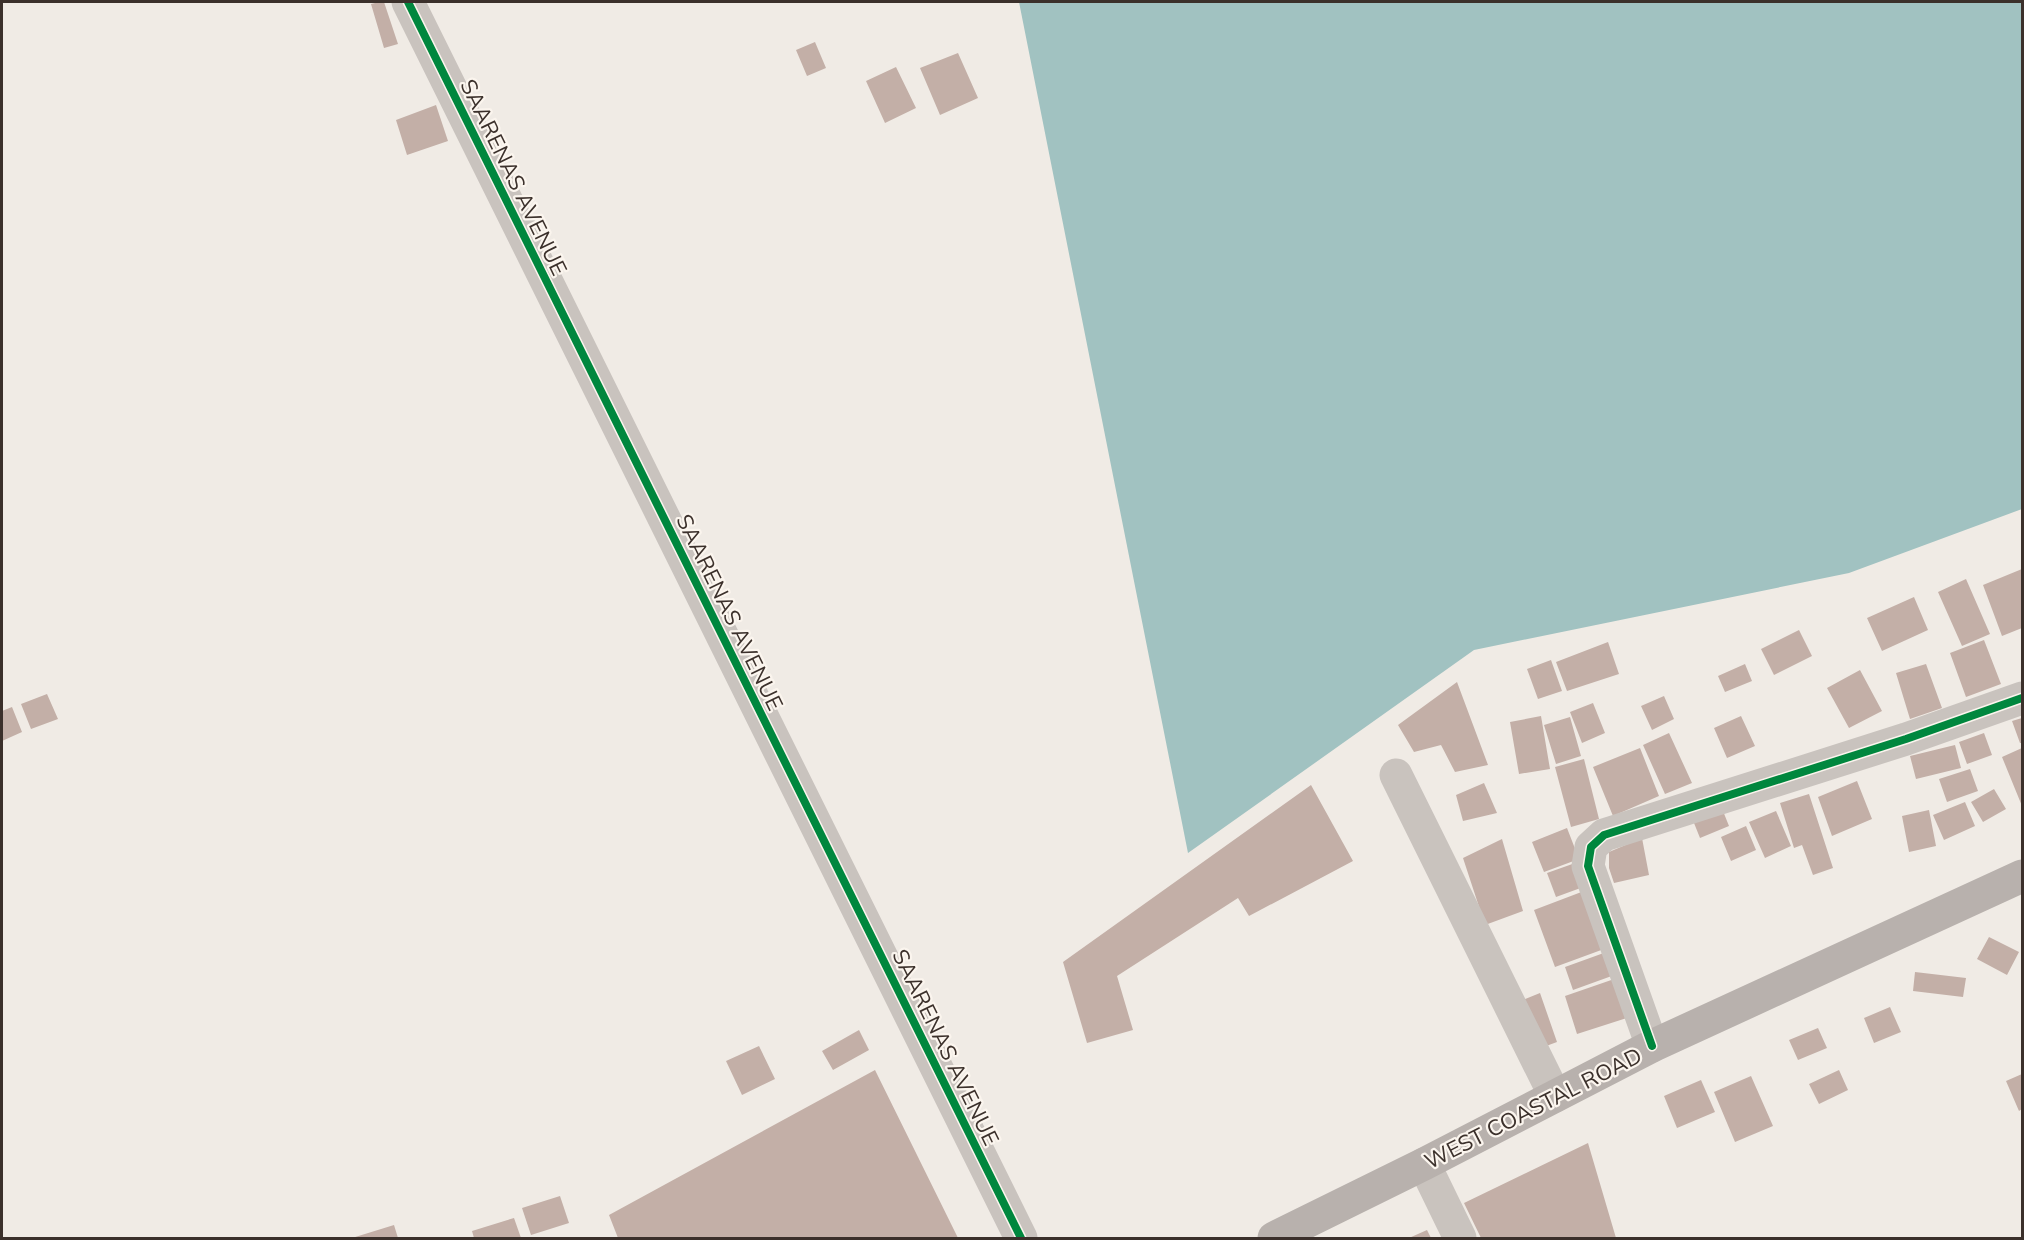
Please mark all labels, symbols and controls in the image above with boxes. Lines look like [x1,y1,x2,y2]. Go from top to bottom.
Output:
street label: SAARENAS AVENUE [454,74,574,280]
street label: SAARENAS AVENUE [670,509,790,715]
street label: SAARENAS AVENUE [886,944,1006,1150]
street label: WEST COASTAL ROAD [1420,1041,1646,1175]

